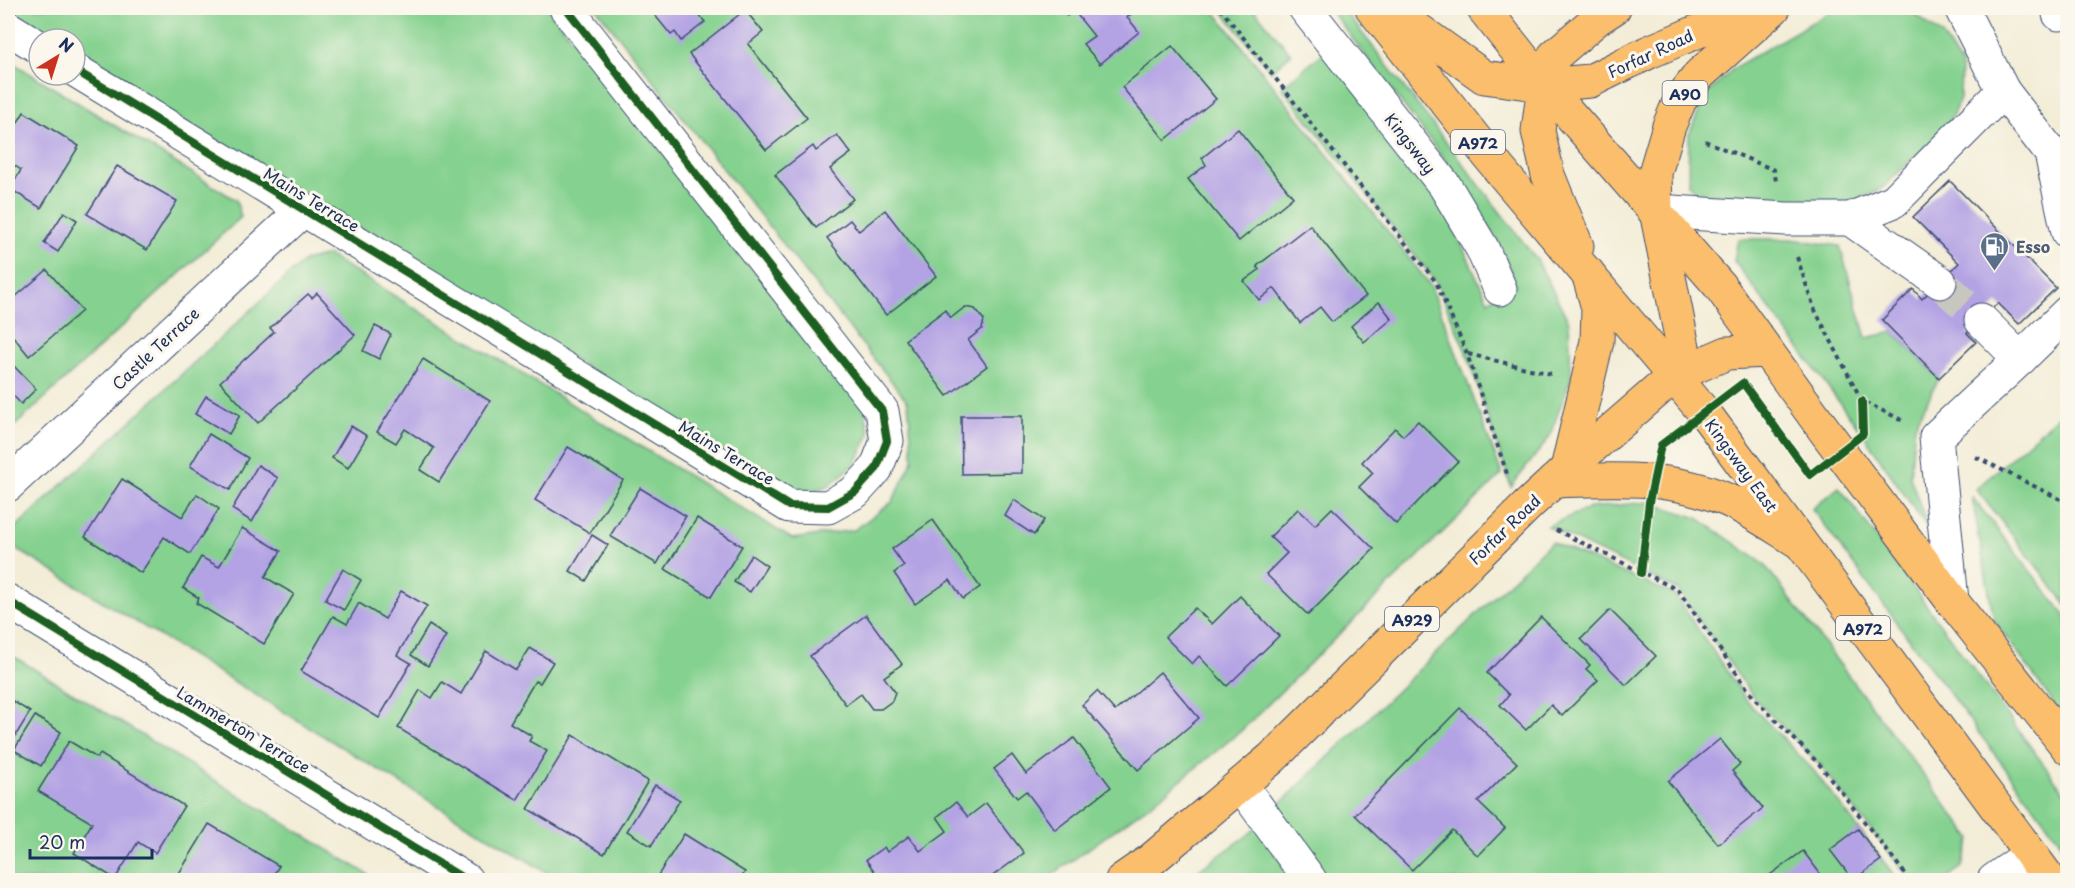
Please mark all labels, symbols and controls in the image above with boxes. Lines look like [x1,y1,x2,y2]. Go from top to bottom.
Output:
street label: Forfar Road [1603,23,1697,83]
north arrow [27,27,87,87]
text: N [54,31,79,58]
road number: A90 [1662,81,1708,105]
street label: Kingsway [1380,108,1442,178]
road number: A972 [1451,130,1505,154]
street label: Mains Terrace [259,161,365,237]
fuel station icon: Esso [1979,230,2011,272]
place label: Esso [2016,234,2050,258]
street label: Castle Terrace [106,301,204,395]
street label: Kingsway East [1700,413,1784,517]
street label: Mains Terrace [674,414,780,490]
street label: Forfar Road [1463,488,1545,570]
road number: A929 [1385,607,1439,631]
road number: A972 [1836,616,1890,640]
street label: Lammerton Terrace [173,680,315,778]
scale bar [30,822,152,860]
text: 20 m [39,828,85,855]

